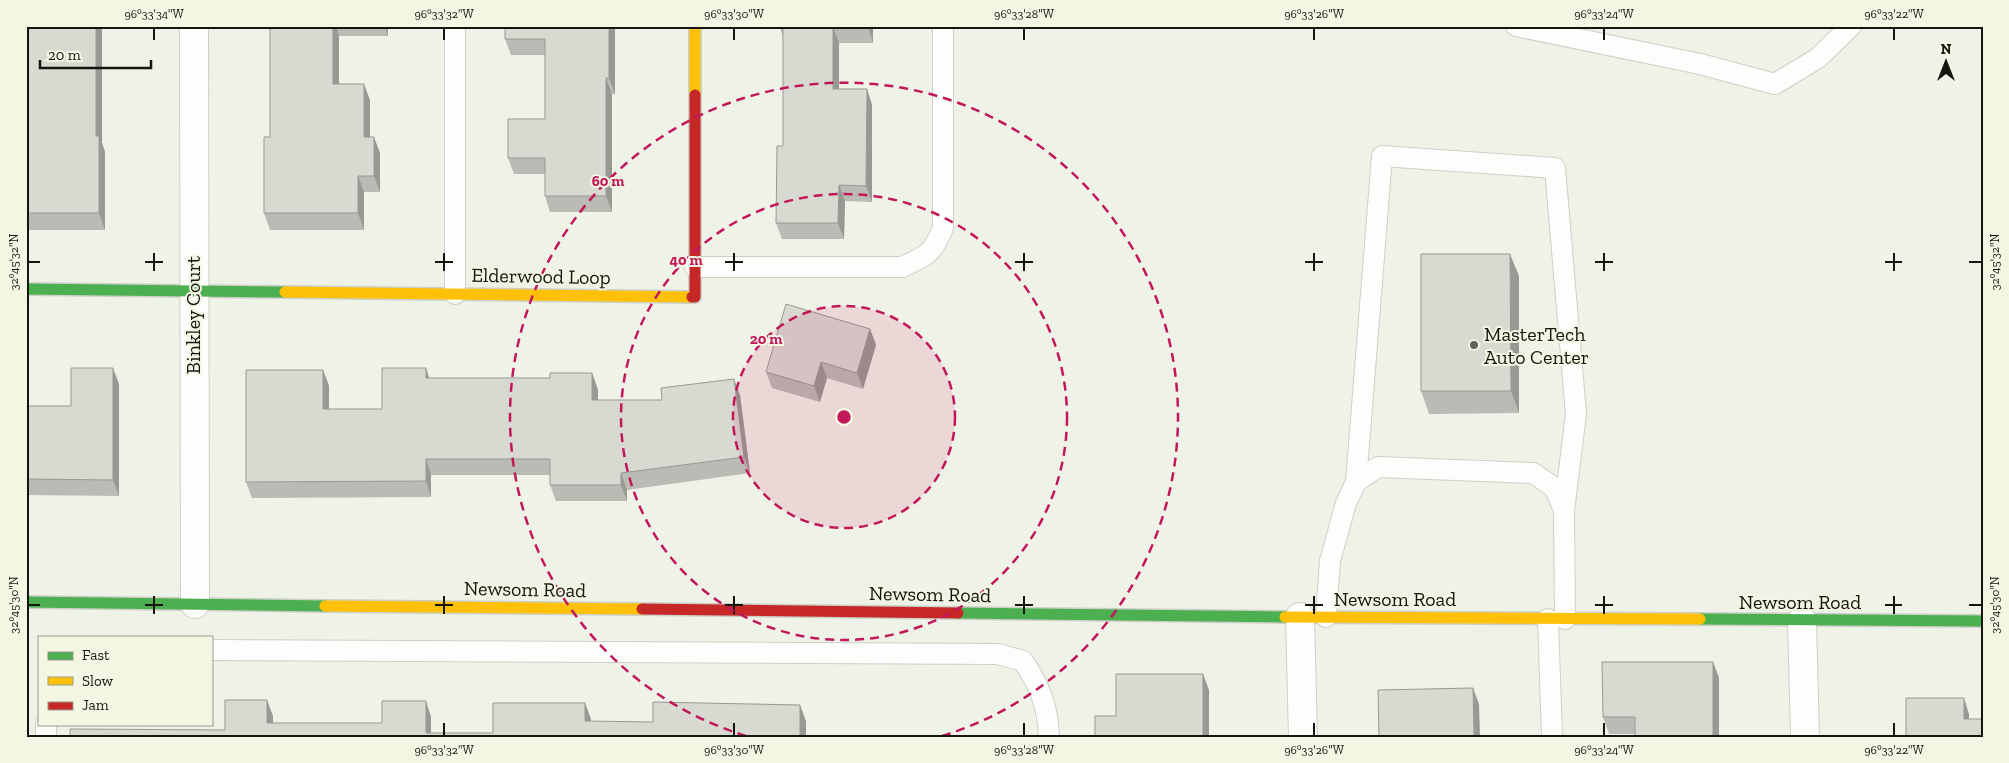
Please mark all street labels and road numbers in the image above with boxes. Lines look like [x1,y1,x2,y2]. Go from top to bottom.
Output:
street label: Binkley Court [181,255,205,374]
street label: Elderwood Loop [471,263,611,289]
street label: Newsom Road [464,576,586,602]
street label: Newsom Road [869,581,991,607]
street label: Newsom Road [1334,587,1456,611]
street label: Newsom Road [1739,590,1861,614]

